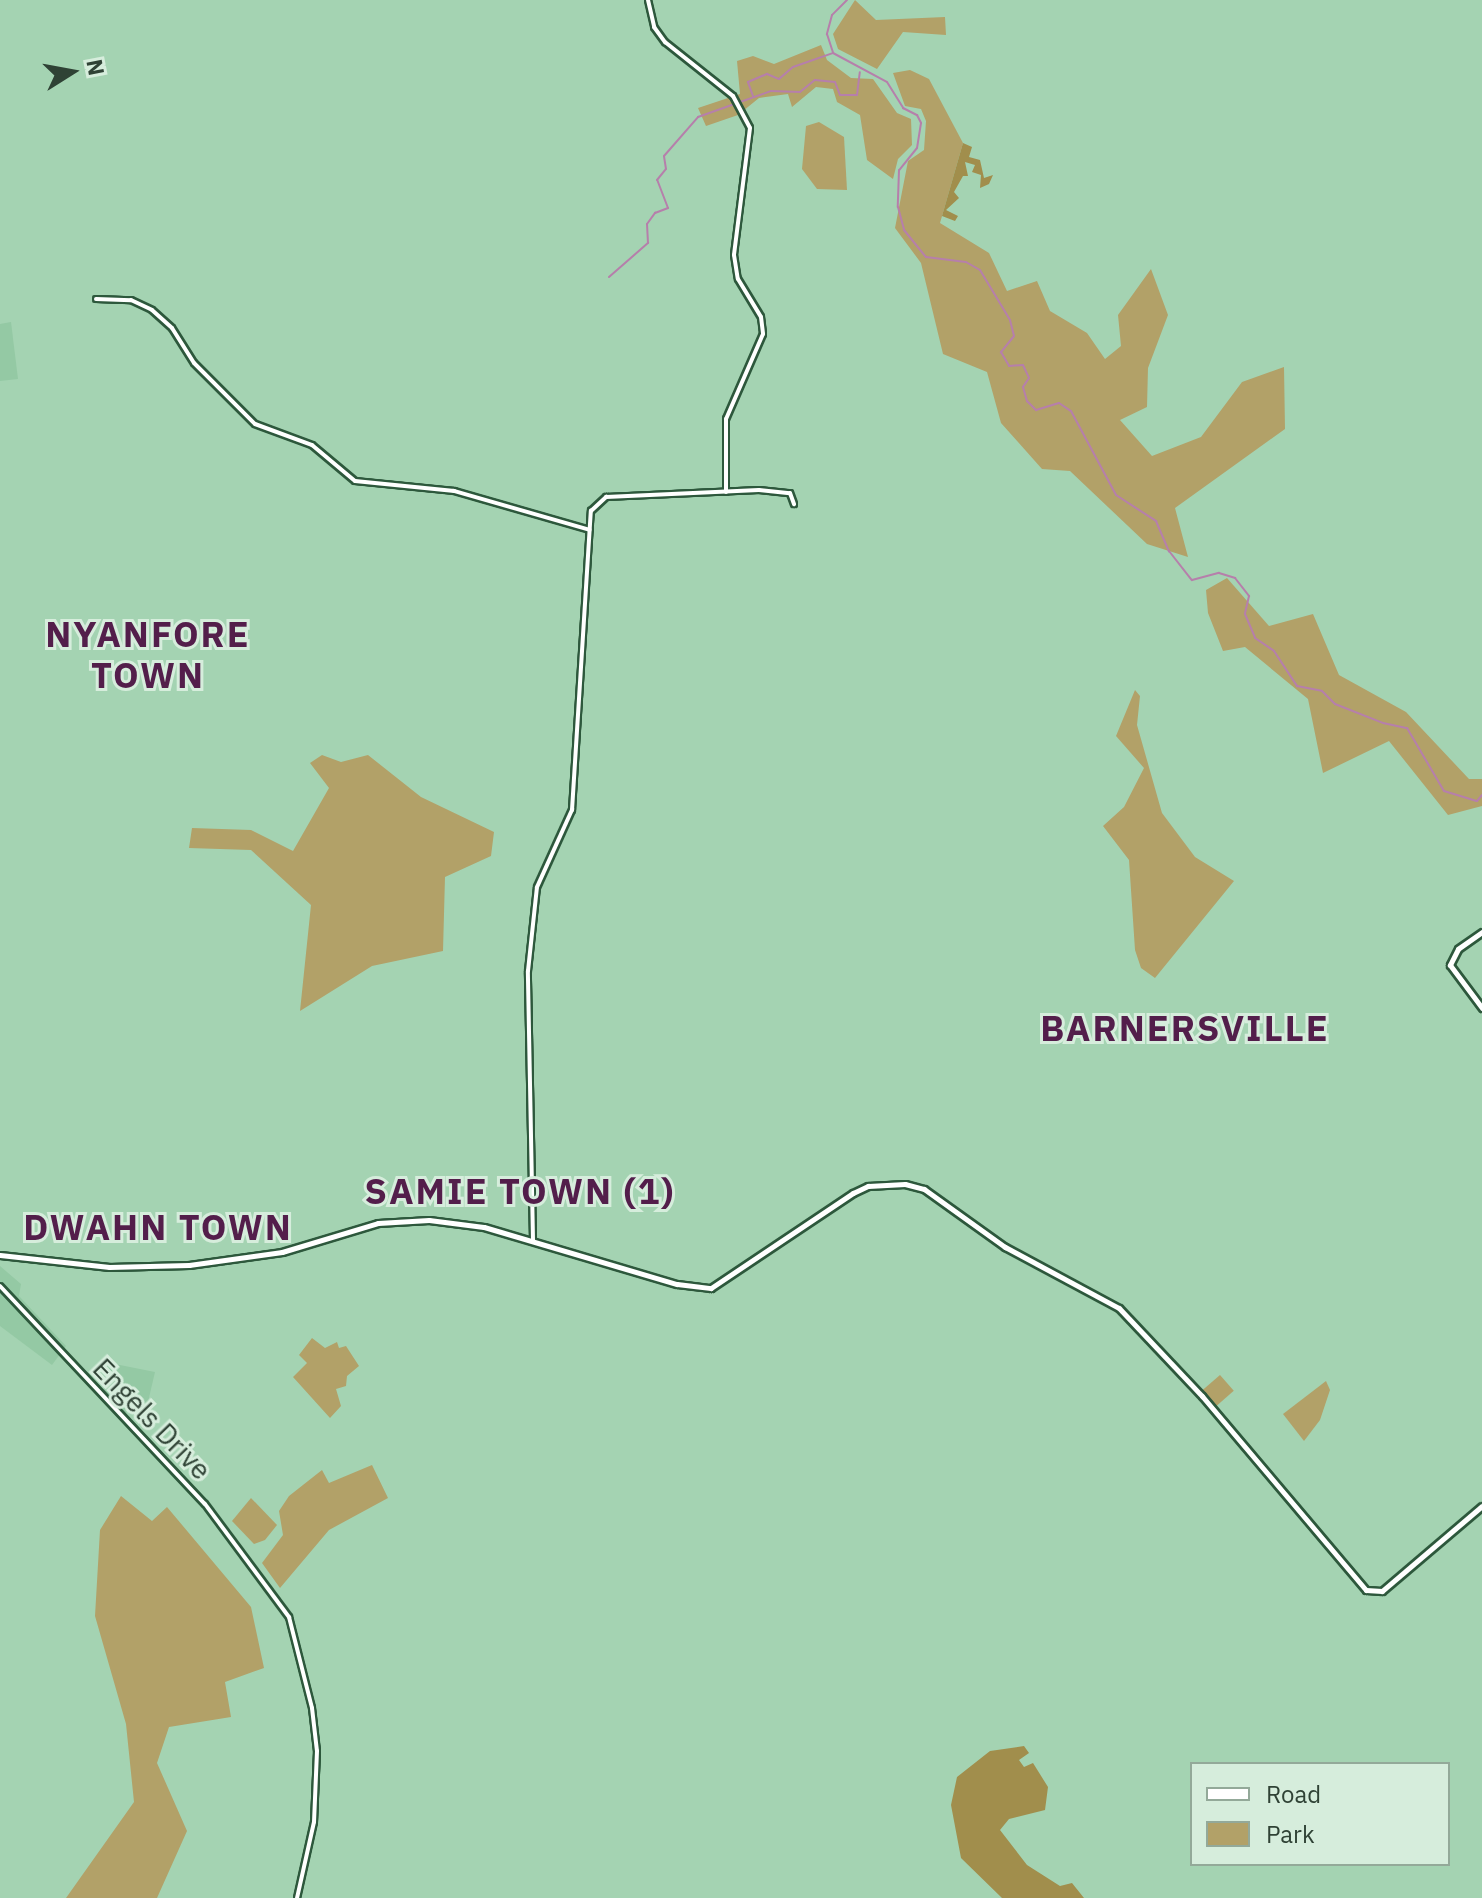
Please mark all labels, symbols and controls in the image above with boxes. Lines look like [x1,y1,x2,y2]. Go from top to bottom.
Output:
north arrow [32,32,112,112]
text: N [80,57,112,78]
district label: NYANFORE TOWN [45,611,251,696]
district label: BARNERSVILLE [1040,1006,1330,1050]
district label: SAMIE TOWN (1) [364,1169,676,1213]
district label: DWAHN TOWN [23,1205,293,1249]
street label: Engels Drive [86,1352,218,1486]
legend [1190,1762,1450,1866]
text: Road [1266,1778,1321,1810]
text: Park [1266,1818,1315,1850]

